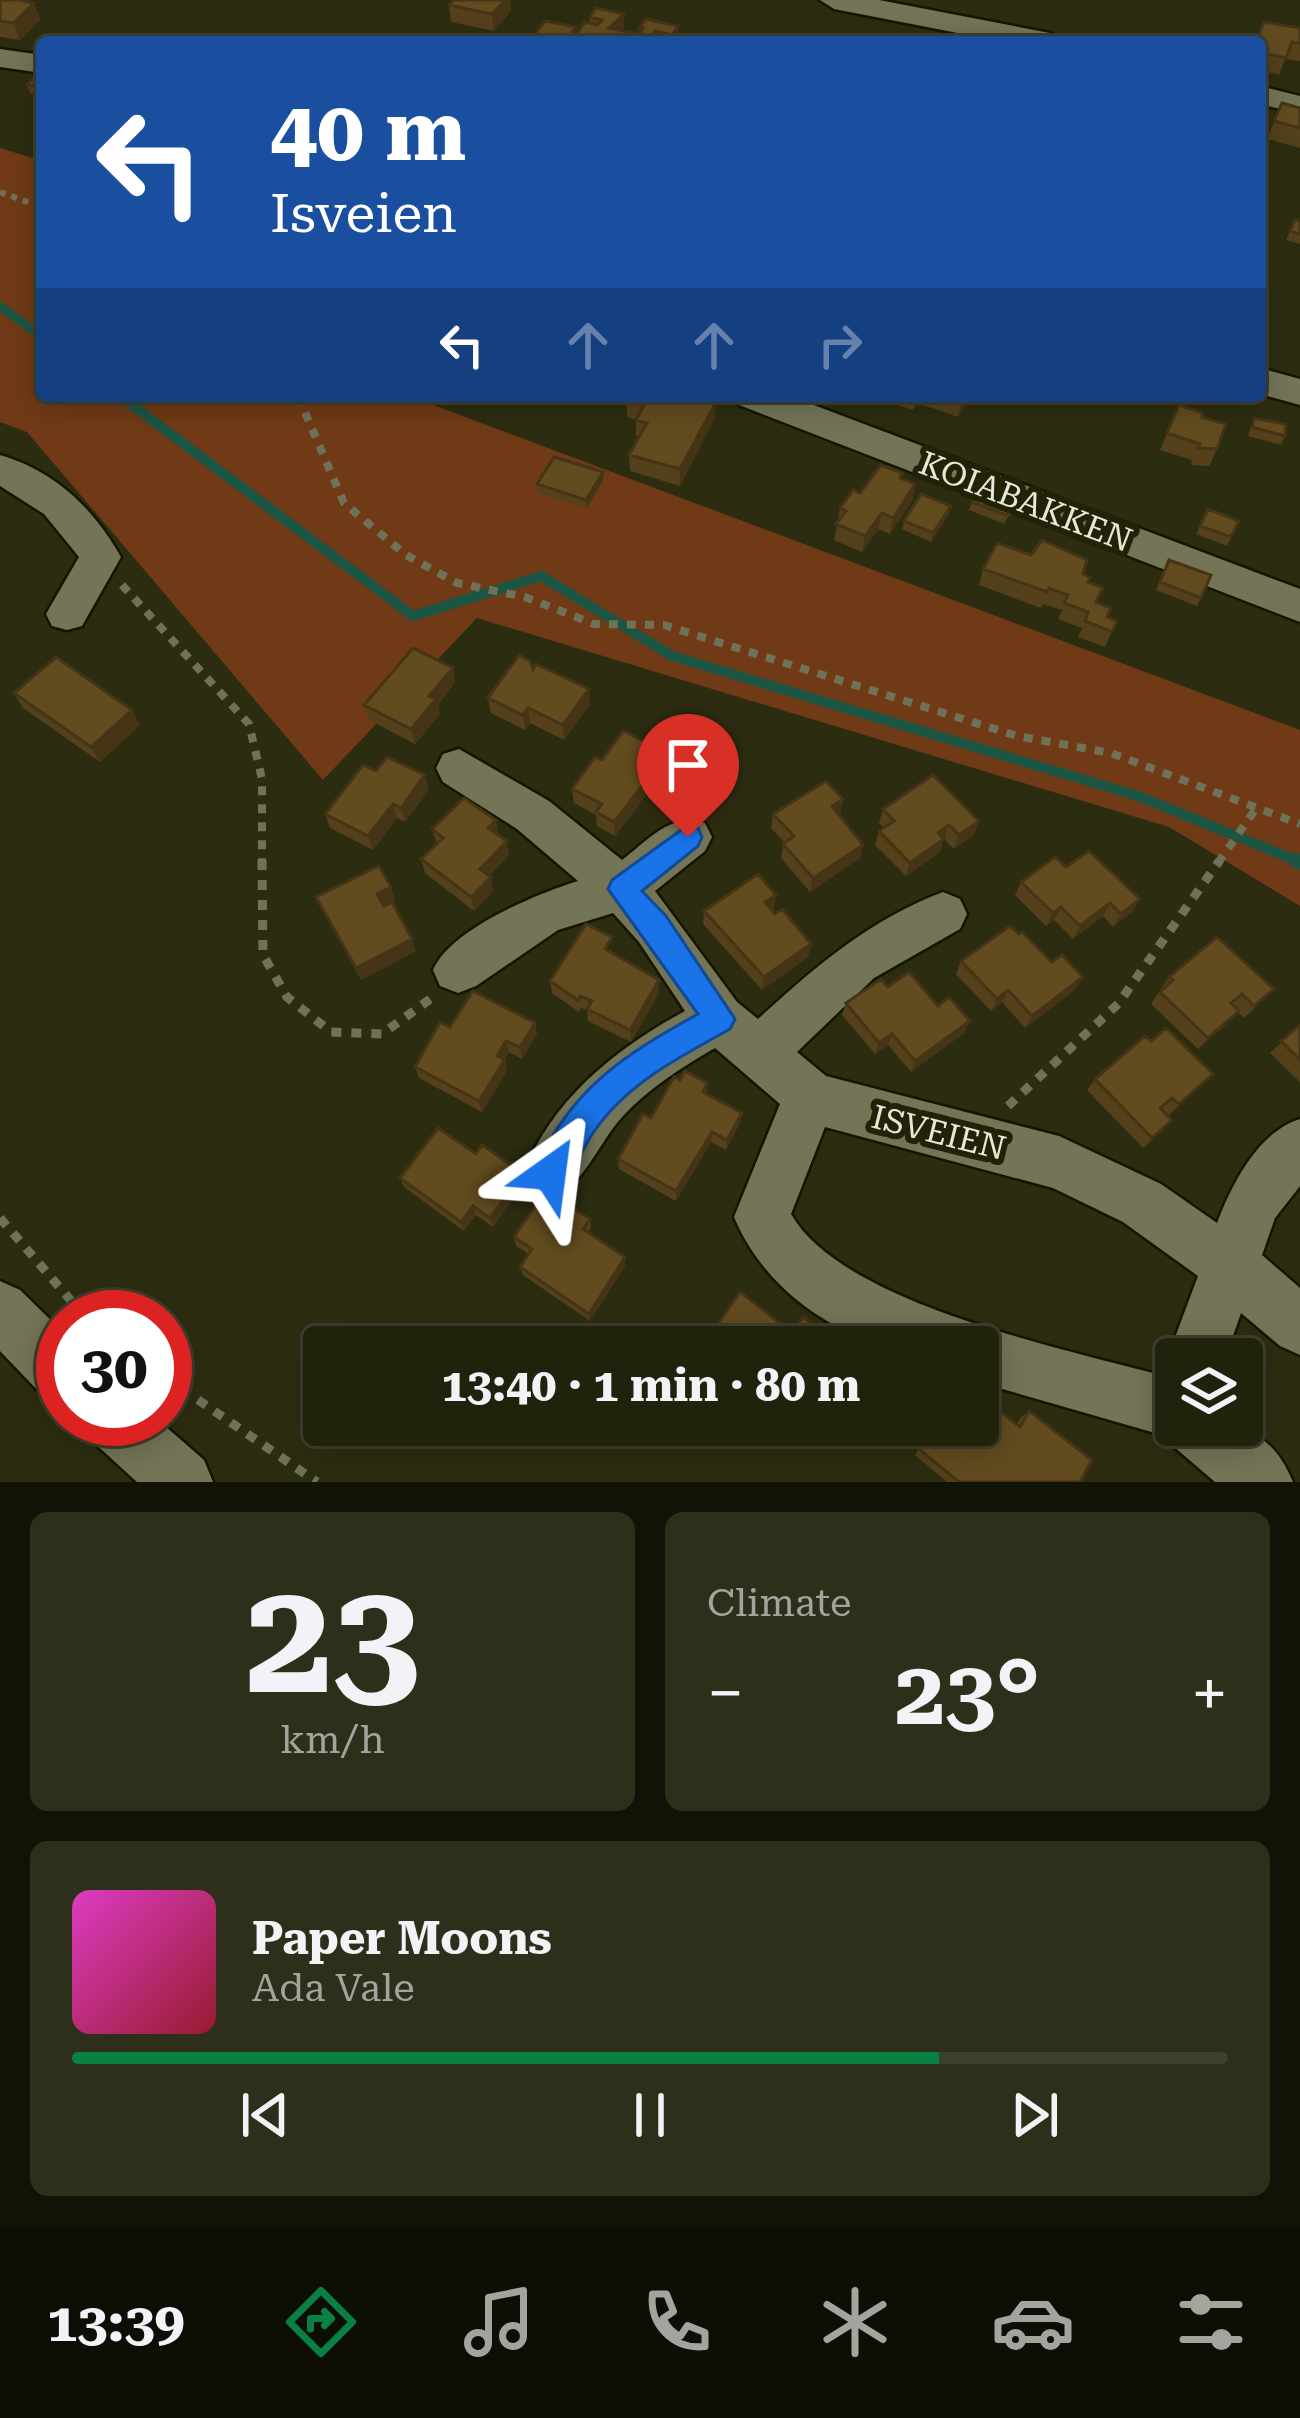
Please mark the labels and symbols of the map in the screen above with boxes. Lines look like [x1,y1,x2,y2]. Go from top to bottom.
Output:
street label: KOIABAKKEN [914,443,1138,560]
pin [637,714,739,837]
street label: ISVEIEN [868,1097,1010,1168]
position arrow [487,1110,613,1236]
speed limit sign: 30 [36,1290,192,1446]

